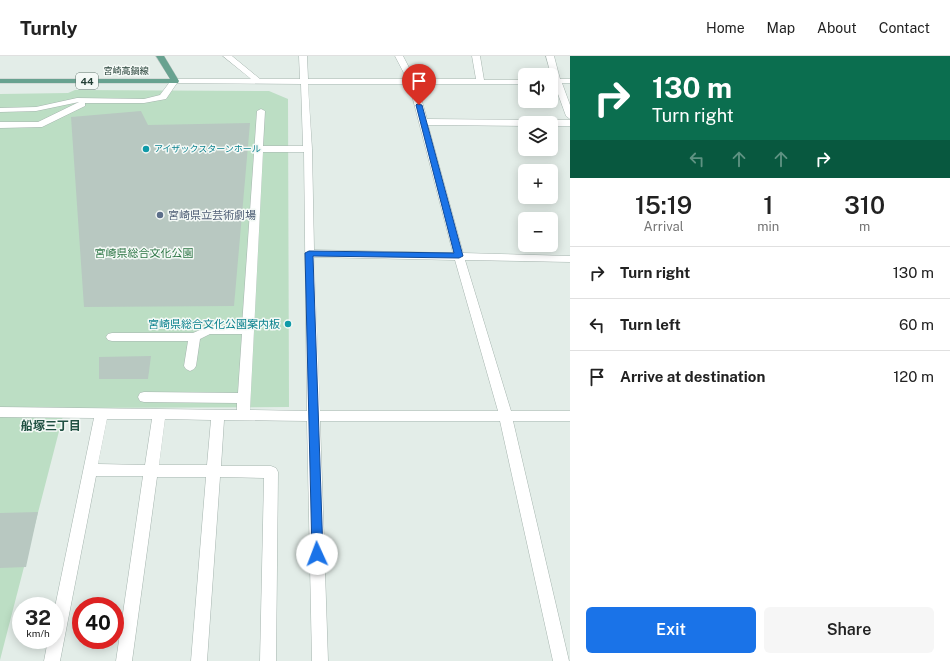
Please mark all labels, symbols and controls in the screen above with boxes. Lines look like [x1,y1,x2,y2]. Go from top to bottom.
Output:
text: Turnly [20,17,77,39]
text: Home [706,20,745,36]
text: Map [767,20,795,36]
text: About [817,20,857,36]
text: Contact [879,20,930,36]
pin [402,64,436,105]
street label: 宮崎高鍋線 [103,65,149,76]
map controls [518,68,558,252]
button: sound [518,68,558,108]
icon: arrive [408,70,430,92]
text: 130 m [652,71,732,104]
icon: right [586,72,638,124]
road number: 44 [76,73,98,89]
text: Turn right [652,105,734,126]
button: layers [518,116,558,156]
place label: アイザックスターンホール [154,143,261,154]
marker: アイザックスターンホール [141,144,151,154]
icon: left [686,148,708,170]
icon: ahead [728,148,750,170]
icon: ahead [770,148,792,170]
icon: right [812,148,834,170]
button: + [518,164,558,204]
text: 15:19 [635,191,692,219]
text: 1 [763,191,773,219]
text: 310 [844,191,885,219]
place label: 宮崎県立芸術劇場 [168,209,256,221]
marker: 宮崎県立芸術劇場 [155,210,165,220]
button: − [518,212,558,252]
text: Arrival [644,219,684,234]
text: min [757,219,779,234]
text: m [859,219,870,234]
park label: 宮崎県総合文化公園 [95,247,194,259]
icon: right [586,262,608,284]
text: Turn right [620,264,690,281]
text: 130 m [893,264,934,281]
icon: left [586,314,608,336]
text: Turn left [620,316,681,333]
text: 60 m [899,316,934,333]
place label: 宮崎県総合文化公園案内板 [148,318,280,330]
marker: 宮崎県総合文化公園案内板 [283,319,293,329]
icon: arrive [586,366,608,388]
text: Arrive at destination [620,368,765,385]
text: 120 m [893,368,934,385]
district label: 船塚三丁目 [21,419,81,433]
position arrow [296,533,338,575]
speed limit sign: 40 [72,597,124,649]
text: 32 [25,606,51,630]
button: Exit [586,607,756,653]
button: Share [764,607,934,653]
text: km/h [26,627,50,639]

